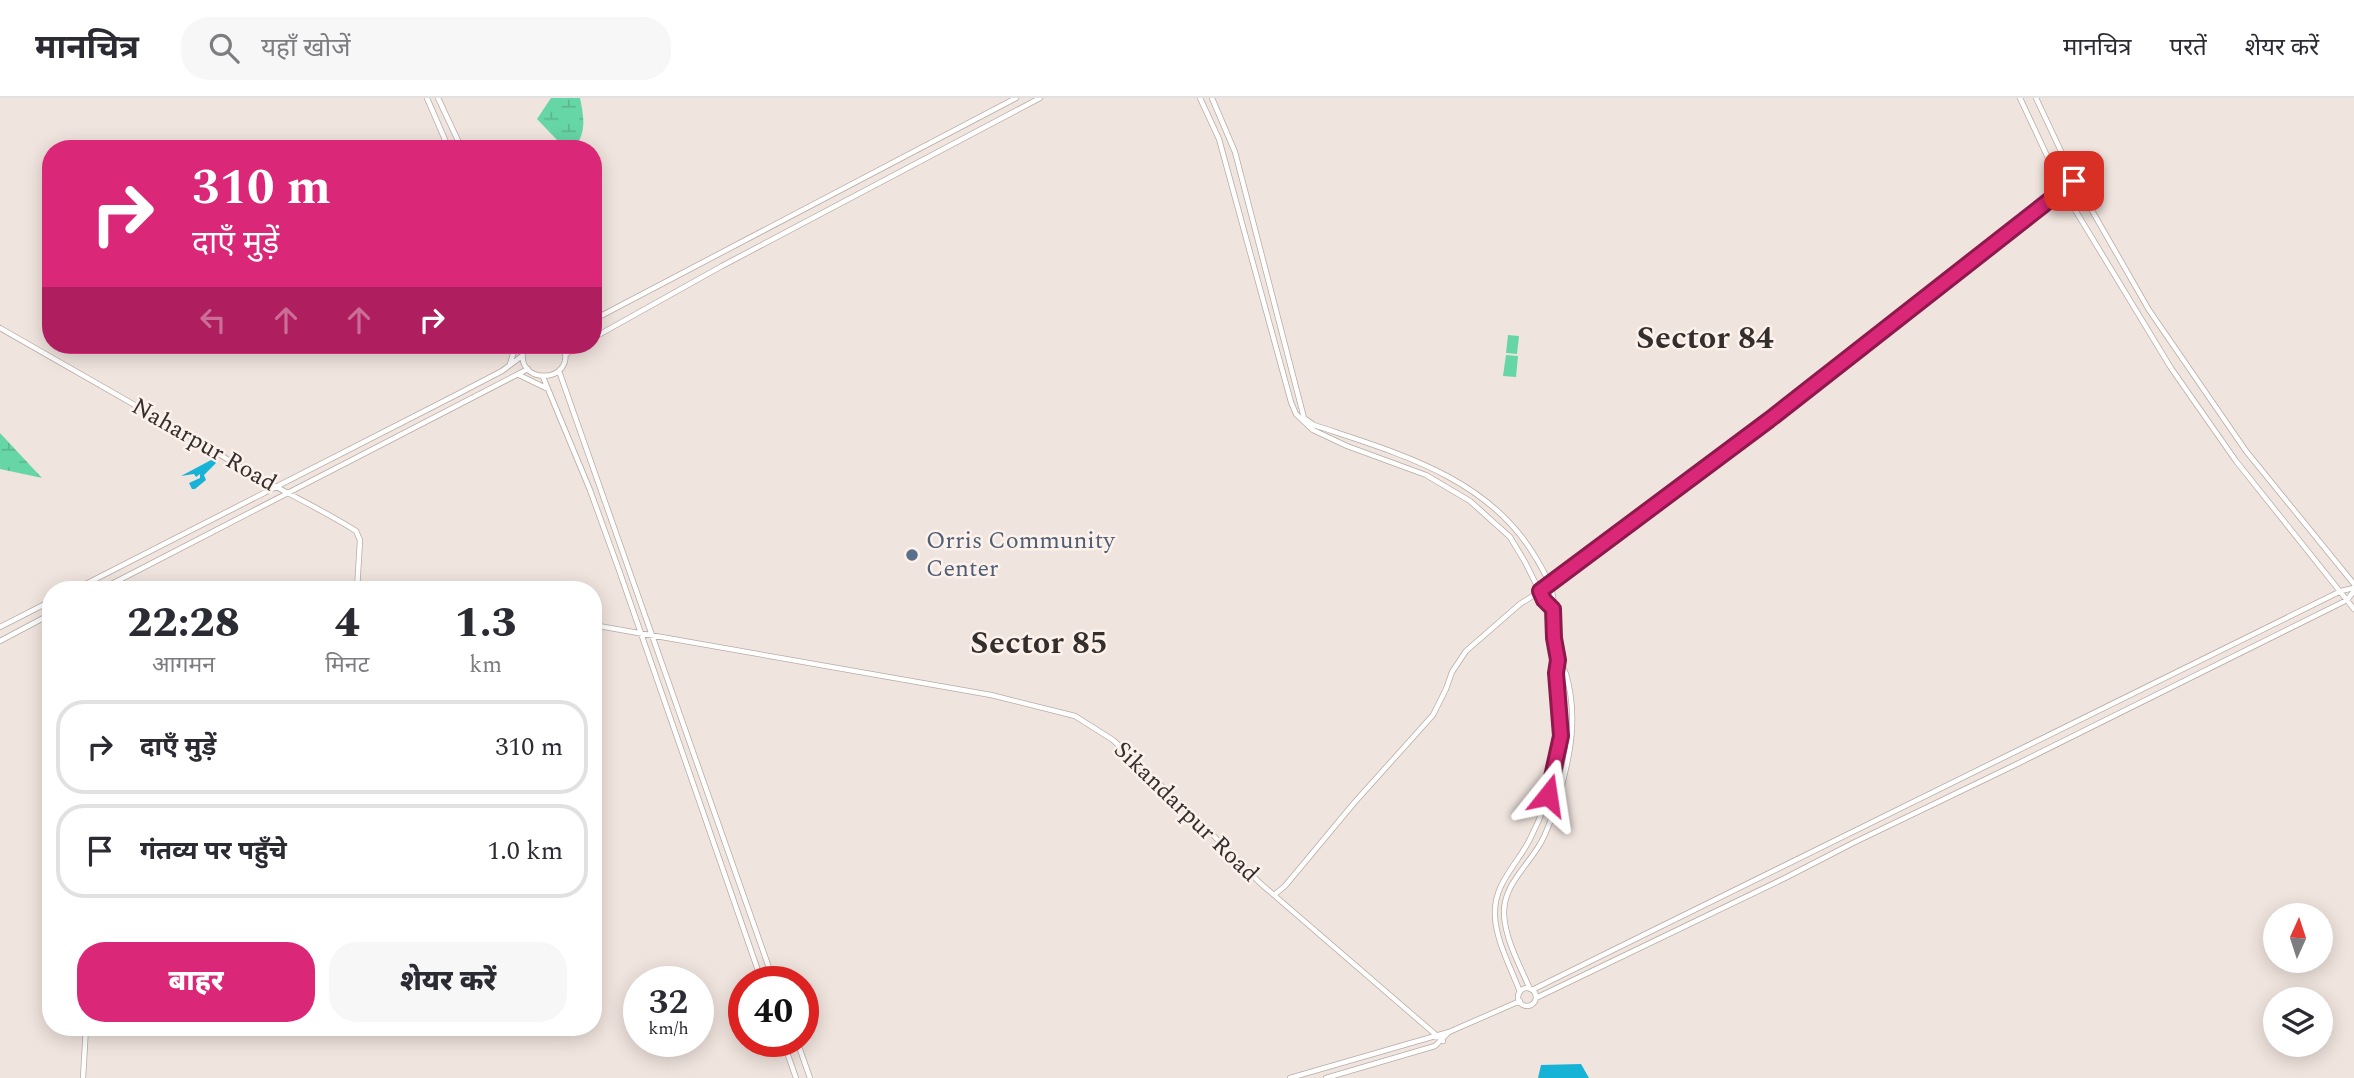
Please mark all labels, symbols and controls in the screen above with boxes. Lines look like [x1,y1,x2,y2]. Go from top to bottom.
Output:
search box [181,17,671,80]
text: मानचित्र [35,23,139,73]
text: यहाँ खोजें [261,28,350,68]
icon: search [205,29,243,67]
text: मानचित्र [2063,30,2132,66]
text: परतें [2170,30,2207,66]
text: शेयर करें [2245,30,2319,66]
text: 310 m [192,151,331,226]
pin [2044,151,2104,211]
icon: arrive [2055,162,2093,200]
icon: right [77,168,168,259]
text: दाएँ मुड़ें [192,219,279,268]
icon: left [194,301,232,339]
icon: ahead [267,301,305,339]
icon: ahead [340,301,378,339]
icon: right [413,301,451,339]
district label: Sector 84 [1636,314,1774,363]
street label: Naharpur Road [125,389,283,501]
place label: Orris Community Center [926,523,1116,587]
marker: Orris Community Center [904,547,920,563]
text: 22:28 [127,592,240,655]
text: 4 [335,592,360,655]
text: 1.3 [455,592,517,655]
district label: Sector 85 [970,619,1108,668]
text: आगमन [152,648,215,683]
text: मिनट [325,648,369,683]
text: km [469,648,502,683]
text: दाएँ मुड़ें [140,727,216,767]
text: 310 m [495,727,563,767]
icon: right [81,728,119,766]
street label: Sikandarpur Road [1105,733,1267,891]
position arrow [1511,758,1585,832]
text: गंतव्य पर पहुँचे [140,831,287,871]
text: 1.0 km [487,831,563,871]
icon: arrive [81,832,119,870]
north arrow [2263,903,2333,973]
map controls [2263,903,2333,1057]
button: बाहर [77,942,315,1022]
button: शेयर करें [329,942,567,1022]
speed limit sign: 40 [728,966,819,1057]
text: 32 [649,976,688,1029]
button: layers [2263,987,2333,1057]
text: km/h [648,1015,689,1042]

